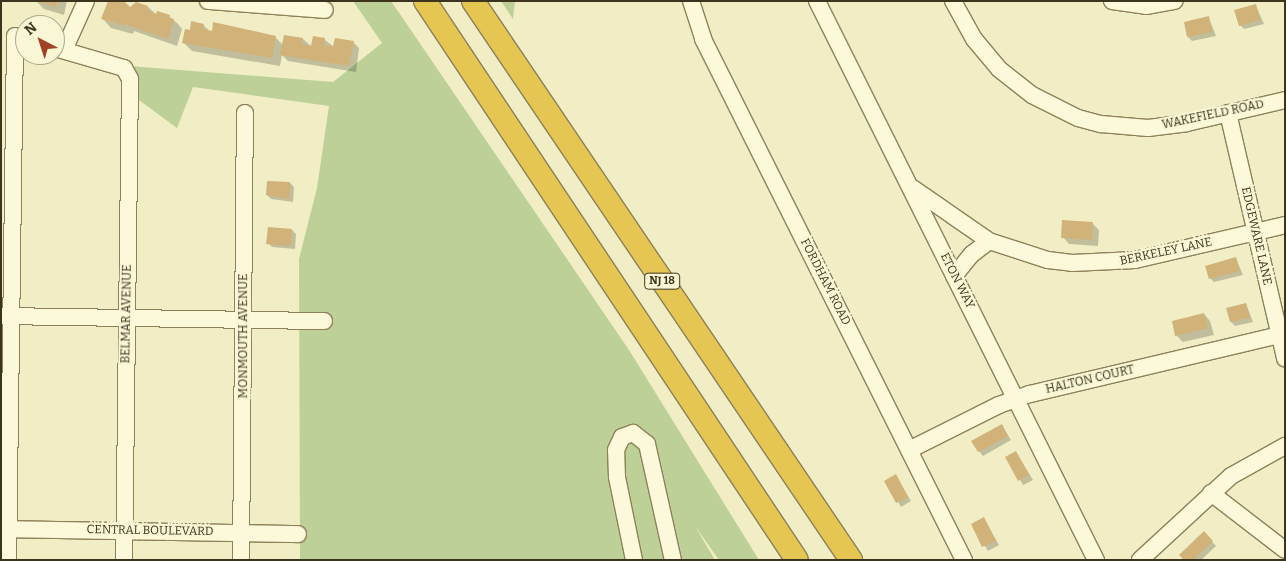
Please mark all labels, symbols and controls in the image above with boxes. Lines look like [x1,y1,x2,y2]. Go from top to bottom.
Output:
north arrow [15,15,65,65]
text: N [21,19,40,39]
street label: WAKEFIELD ROAD [1161,97,1265,133]
street label: EDGEWARE LANE [1238,185,1274,287]
street label: BERKELEY LANE [1119,235,1213,269]
street label: FORDHAM ROAD [797,236,853,328]
street label: ETON WAY [937,251,977,311]
street label: BELMAR AVENUE [119,264,135,364]
road number: NJ 18 [643,272,681,290]
street label: MONMOUTH AVENUE [237,273,251,399]
street label: HALTON COURT [1044,363,1136,397]
street label: CENTRAL BOULEVARD [86,523,214,539]

